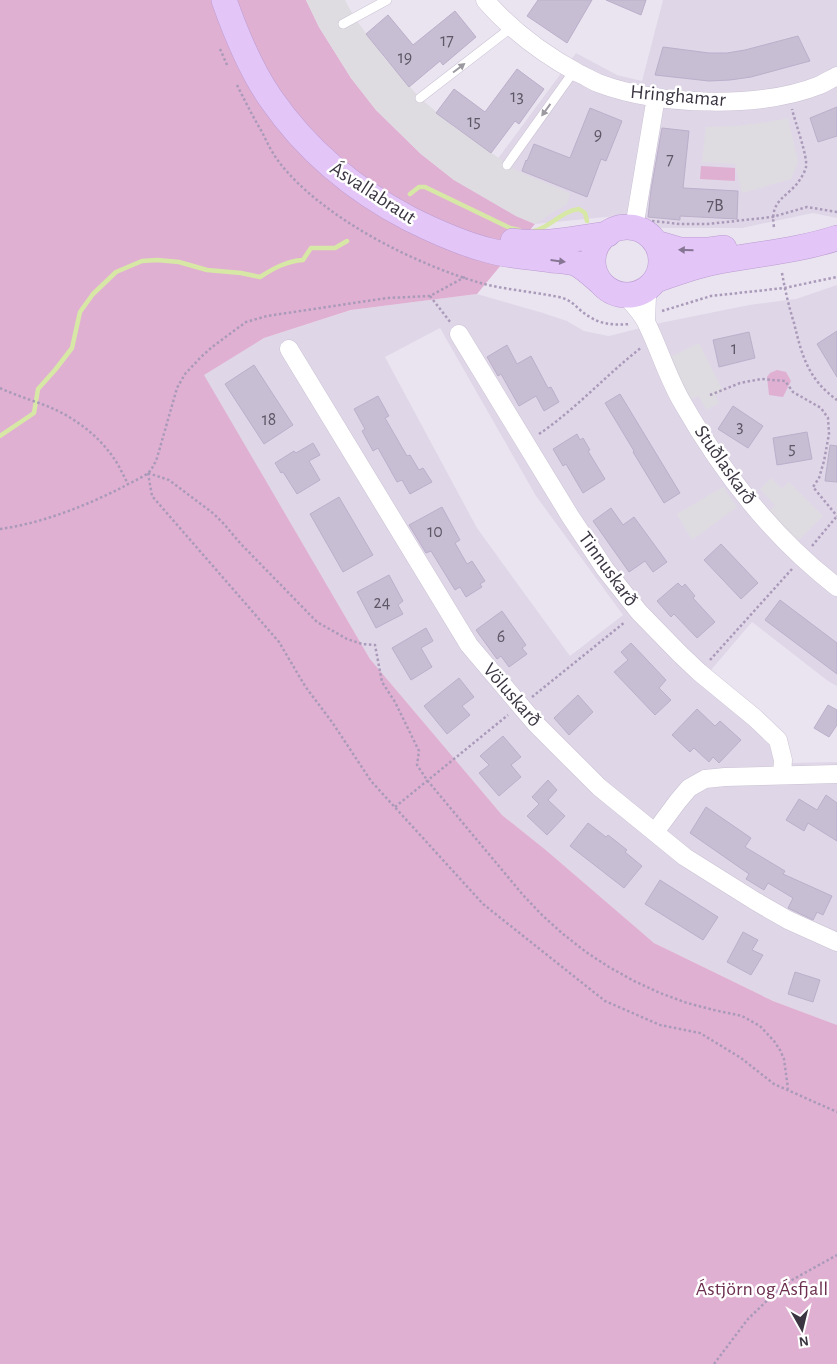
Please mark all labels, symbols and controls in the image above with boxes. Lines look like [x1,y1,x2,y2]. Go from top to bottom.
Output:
house number: 17 [440,32,454,50]
house number: 19 [398,49,412,67]
one-way arrow [452,63,465,74]
street label: Hringhamar [629,82,727,110]
house number: 13 [510,88,524,106]
one-way arrow [541,104,551,117]
house number: 15 [467,113,481,131]
house number: 9 [594,126,602,144]
house number: 7 [666,151,674,169]
street label: Ásvallabraut [327,157,420,228]
house number: 7B [706,197,724,215]
one-way arrow [677,246,693,254]
one-way arrow [551,257,567,265]
house number: 1 [731,340,737,358]
house number: 18 [262,411,276,429]
house number: 3 [736,418,744,436]
street label: Stuðlaskarð [691,422,759,508]
house number: 5 [788,440,796,458]
house number: 10 [427,523,443,541]
street label: Tinnuskarð [574,528,642,610]
house number: 24 [374,594,391,612]
house number: 6 [497,628,505,646]
street label: Völuskarð [479,659,545,731]
park label: Ástjörn og Ásfjall [696,1278,828,1299]
north arrow [777,1304,827,1354]
text: N [798,1333,809,1348]

